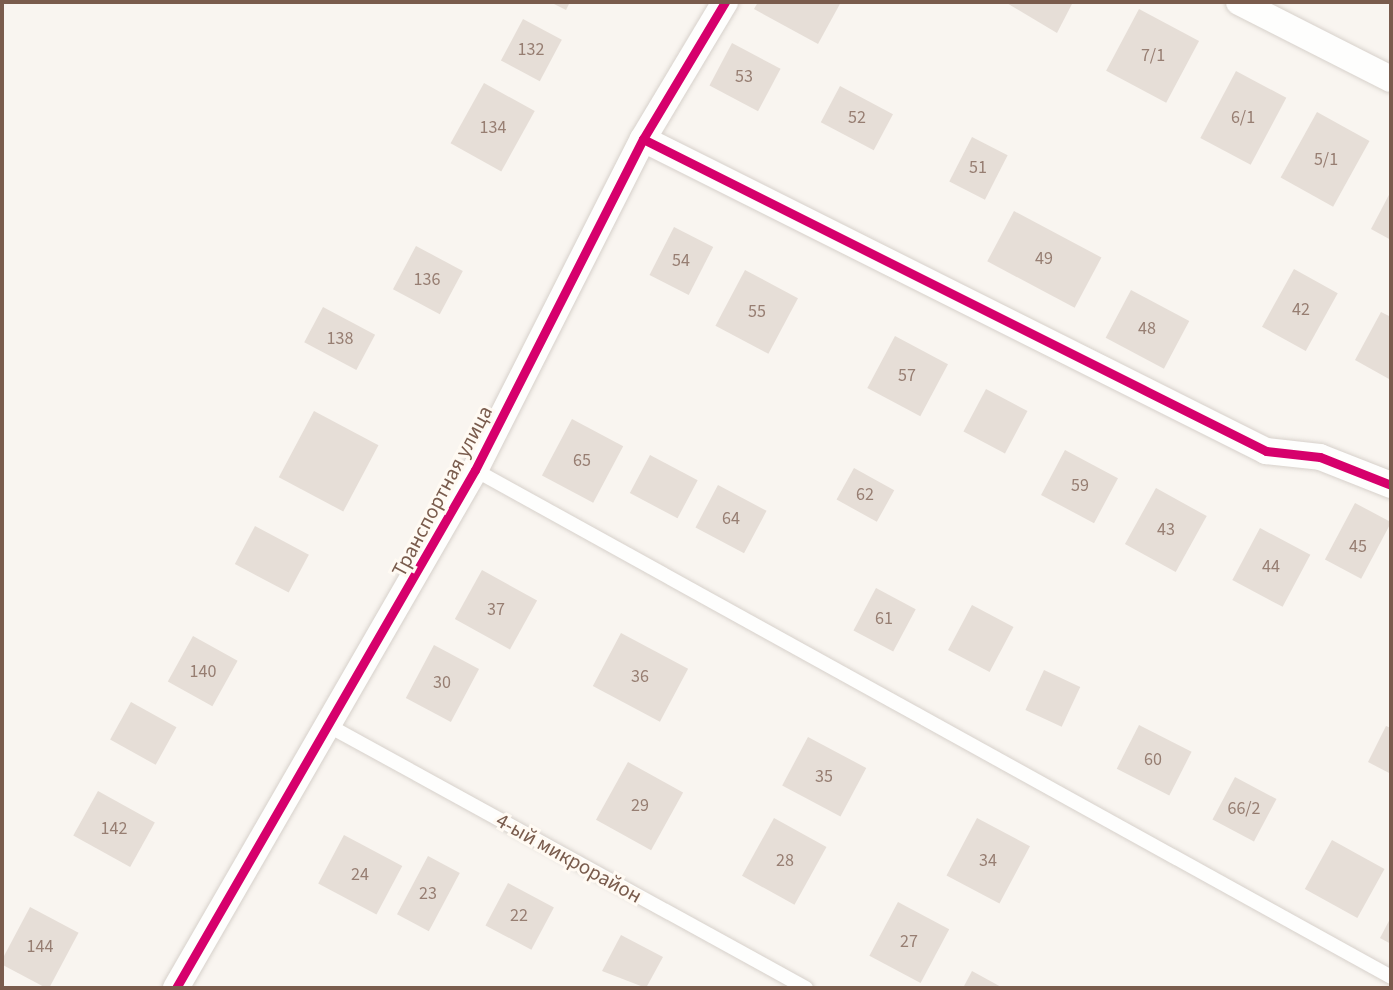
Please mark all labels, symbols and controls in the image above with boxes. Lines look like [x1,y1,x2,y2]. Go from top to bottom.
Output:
house number: 132 [518,39,544,61]
house number: 7/1 [1141,45,1165,67]
house number: 53 [735,66,753,88]
house number: 52 [848,107,866,129]
house number: 6/1 [1231,107,1255,129]
house number: 134 [480,117,506,139]
house number: 5/1 [1314,149,1338,171]
house number: 51 [969,157,987,179]
house number: 49 [1035,248,1053,270]
house number: 54 [672,250,690,272]
house number: 136 [414,269,440,291]
house number: 42 [1292,299,1310,321]
house number: 55 [748,301,766,323]
house number: 48 [1138,318,1156,340]
house number: 138 [327,328,353,350]
house number: 57 [898,365,916,387]
street label: Транспортная улица [386,401,498,581]
house number: 65 [573,450,591,472]
house number: 59 [1071,475,1089,497]
house number: 62 [856,484,874,506]
house number: 64 [722,508,740,530]
house number: 43 [1157,519,1175,541]
house number: 45 [1349,536,1367,558]
house number: 44 [1262,556,1280,578]
house number: 37 [487,599,505,621]
house number: 61 [875,608,893,630]
house number: 140 [190,661,216,683]
house number: 36 [631,666,649,688]
house number: 30 [433,672,451,694]
house number: 60 [1144,749,1162,771]
house number: 35 [815,766,833,788]
house number: 29 [631,795,649,817]
house number: 66/2 [1227,798,1261,820]
street label: 4-ый микрорайон [492,808,646,908]
house number: 142 [101,818,127,840]
house number: 28 [776,850,794,872]
house number: 34 [979,850,997,872]
house number: 24 [351,864,369,886]
house number: 23 [419,883,437,905]
house number: 22 [510,905,528,927]
house number: 27 [900,931,918,953]
house number: 144 [27,936,53,958]

